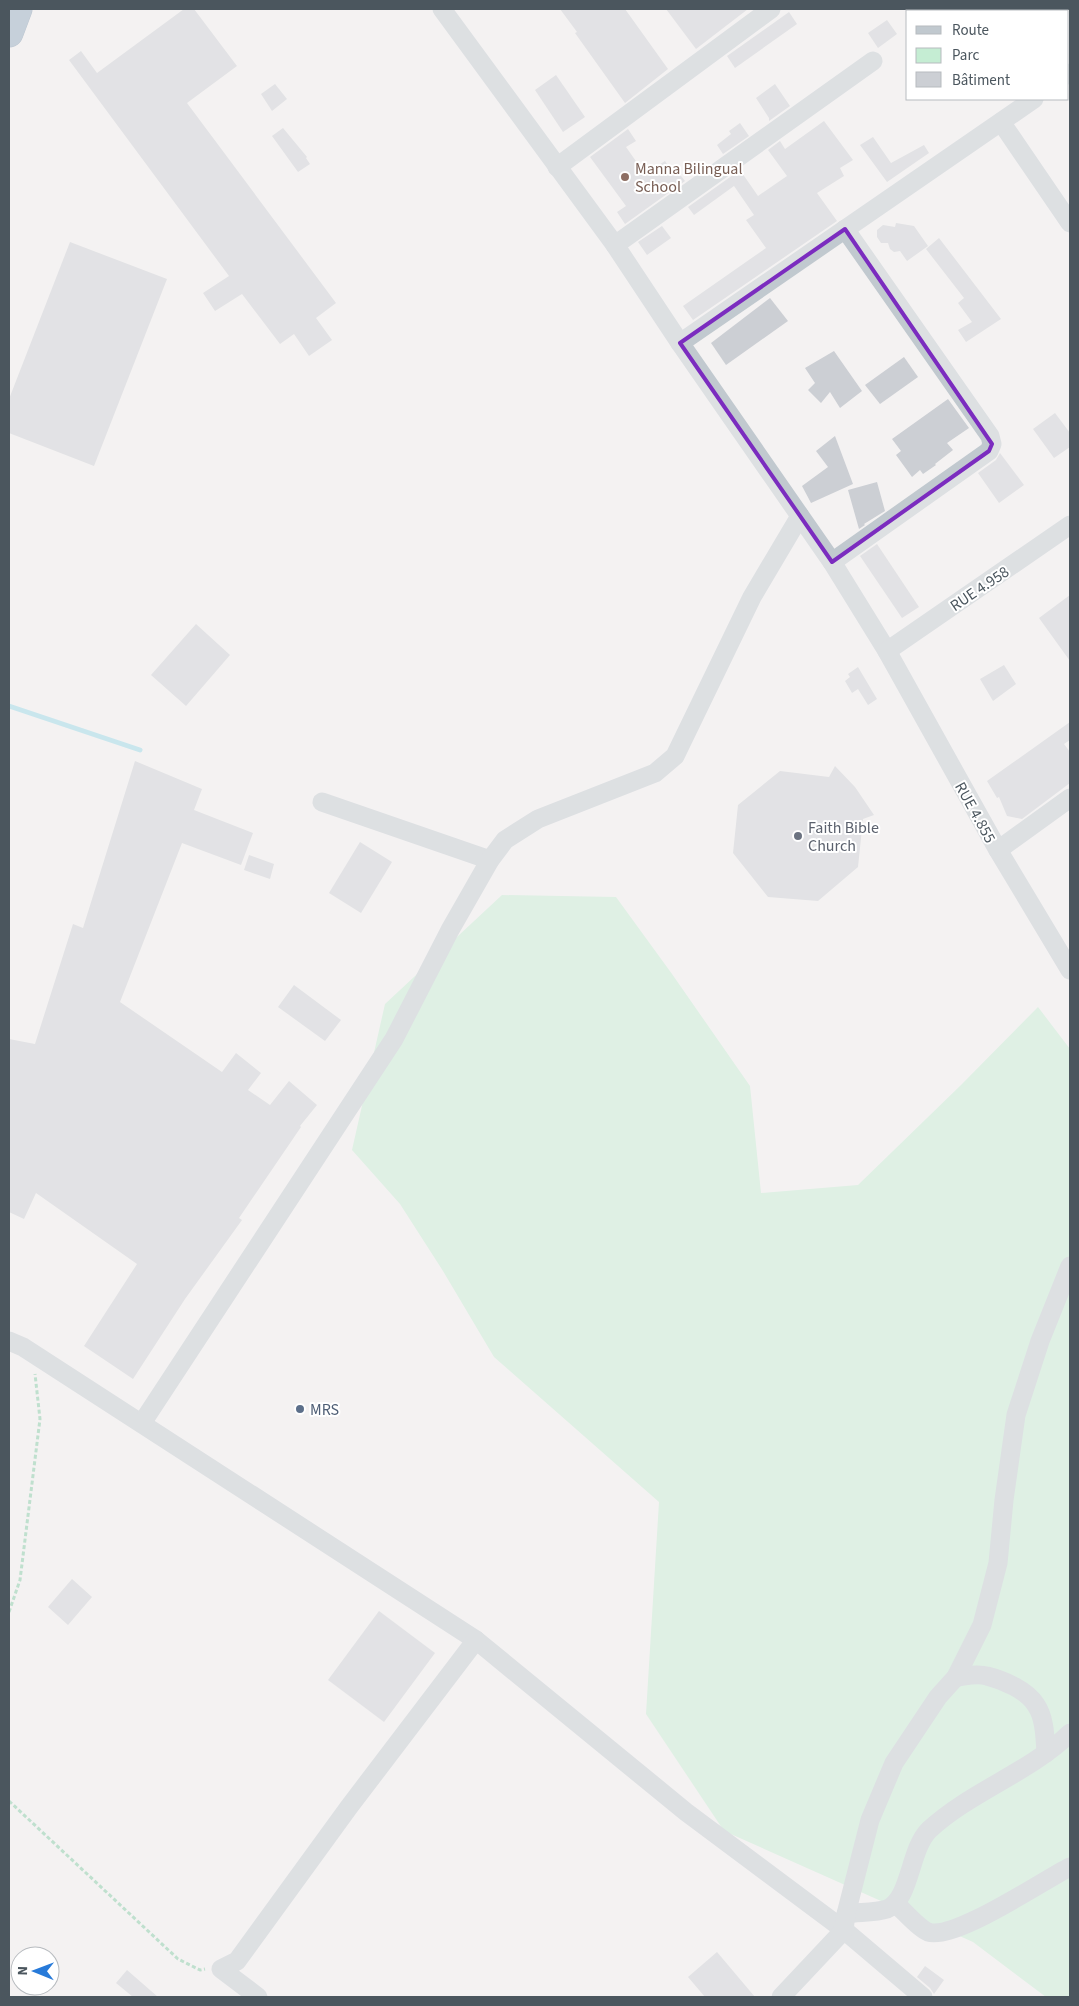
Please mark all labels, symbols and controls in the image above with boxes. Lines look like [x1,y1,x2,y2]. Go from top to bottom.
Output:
legend [906,10,1069,100]
text: Route [952,20,989,41]
text: Parc [952,45,979,66]
text: Bâtiment [952,70,1010,91]
place label: Manna Bilingual School [635,158,743,198]
marker: Manna Bilingual School [619,171,631,183]
street label: RUE 4.958 [946,561,1013,617]
street label: RUE 4.855 [949,778,1001,847]
place label: Faith Bible Church [808,817,879,857]
marker: Faith Bible Church [792,830,804,842]
place label: MRS [310,1399,339,1421]
marker: MRS [294,1403,306,1415]
north arrow [10,1946,60,1996]
text: N [13,1966,33,1976]

